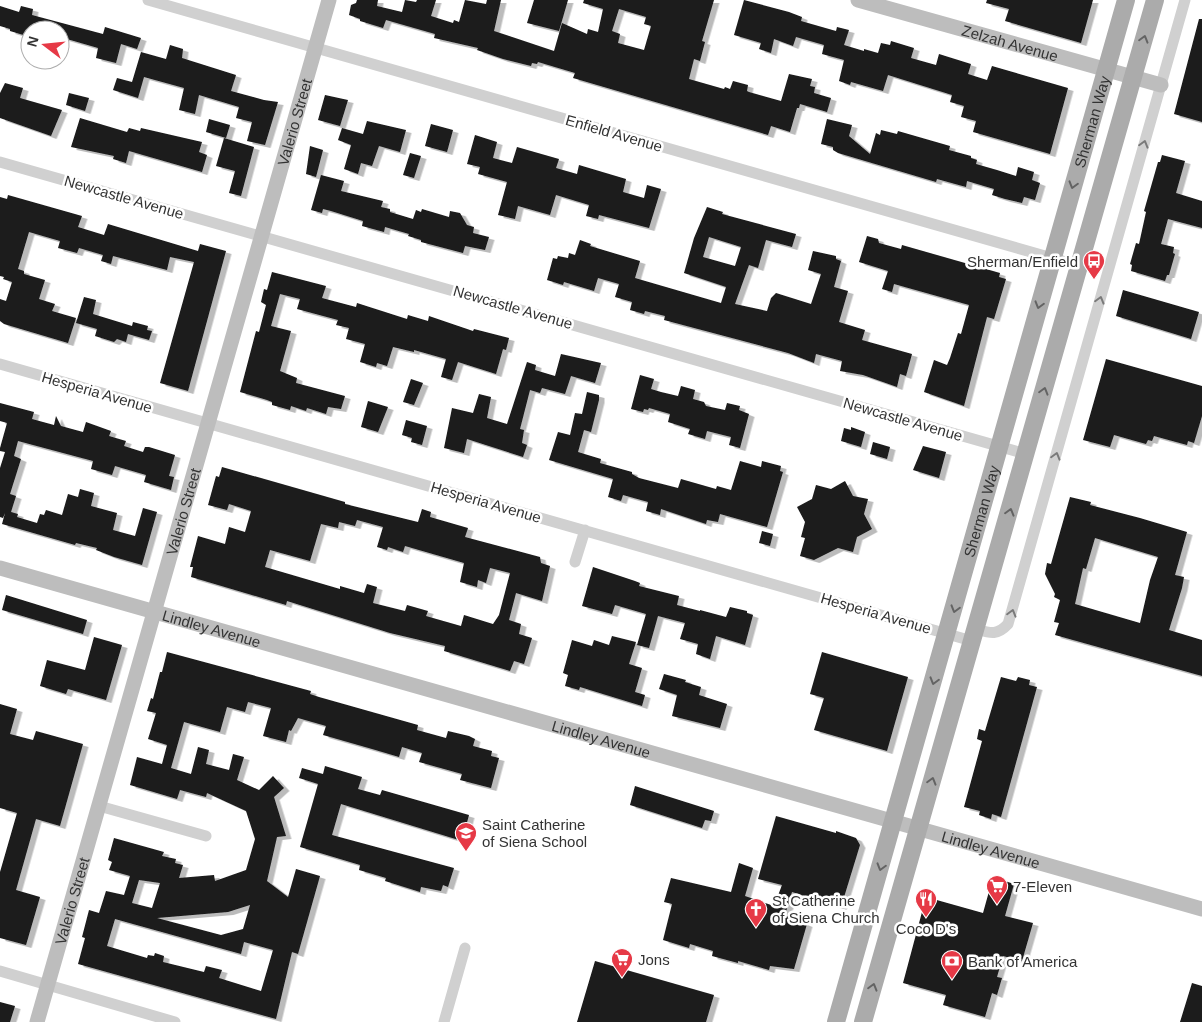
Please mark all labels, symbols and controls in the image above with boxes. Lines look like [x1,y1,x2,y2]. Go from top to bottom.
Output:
north arrow [20,20,70,70]
street label: Zelzah Avenue [960,21,1060,64]
text: N [23,34,42,48]
one-way arrow [1139,35,1149,43]
street label: Sherman Way [1070,73,1113,169]
street label: Valerio Street [274,76,315,168]
street label: Enfield Avenue [564,111,664,155]
one-way arrow [1139,140,1149,148]
street label: Newcastle Avenue [62,172,186,222]
one-way arrow [1069,180,1079,188]
bus stop icon: Sherman/Enfield [1082,249,1106,280]
place label: Sherman/Enfield [967,253,1078,270]
street label: Newcastle Avenue [451,282,575,332]
one-way arrow [1095,297,1105,305]
one-way arrow [1035,301,1045,309]
street label: Hesperia Avenue [40,368,154,416]
one-way arrow [1039,388,1049,396]
street label: Newcastle Avenue [841,394,965,444]
one-way arrow [1050,453,1060,461]
street label: Sherman Way [960,463,1002,559]
street label: Valerio Street [162,465,204,557]
street label: Hesperia Avenue [429,478,543,526]
one-way arrow [1004,508,1014,516]
street label: Hesperia Avenue [819,589,933,637]
one-way arrow [950,604,960,612]
street label: Lindley Avenue [160,606,263,650]
one-way arrow [1006,609,1016,617]
one-way arrow [929,676,940,685]
street label: Lindley Avenue [550,717,652,761]
one-way arrow [926,777,936,785]
place label: Saint Catherine of Siena School [482,816,587,850]
school or university icon: Saint Catherine of Siena School [454,821,478,852]
street label: Lindley Avenue [940,827,1042,871]
street label: Valerio Street [51,855,92,946]
one-way arrow [876,863,886,871]
supermarket icon: 7-Eleven [985,874,1009,905]
place label: 7-Eleven [1013,878,1072,895]
restaurant icon: Coco D's [914,887,938,918]
place label: St Catherine of Siena Church [772,892,880,926]
church icon: St Catherine of Siena Church [744,897,768,928]
place label: Coco D's [896,920,956,937]
supermarket icon: Jons [610,947,634,978]
bank icon: Bank of America [940,949,964,980]
place label: Jons [638,951,670,968]
place label: Bank of America [968,953,1078,970]
one-way arrow [867,984,877,992]

